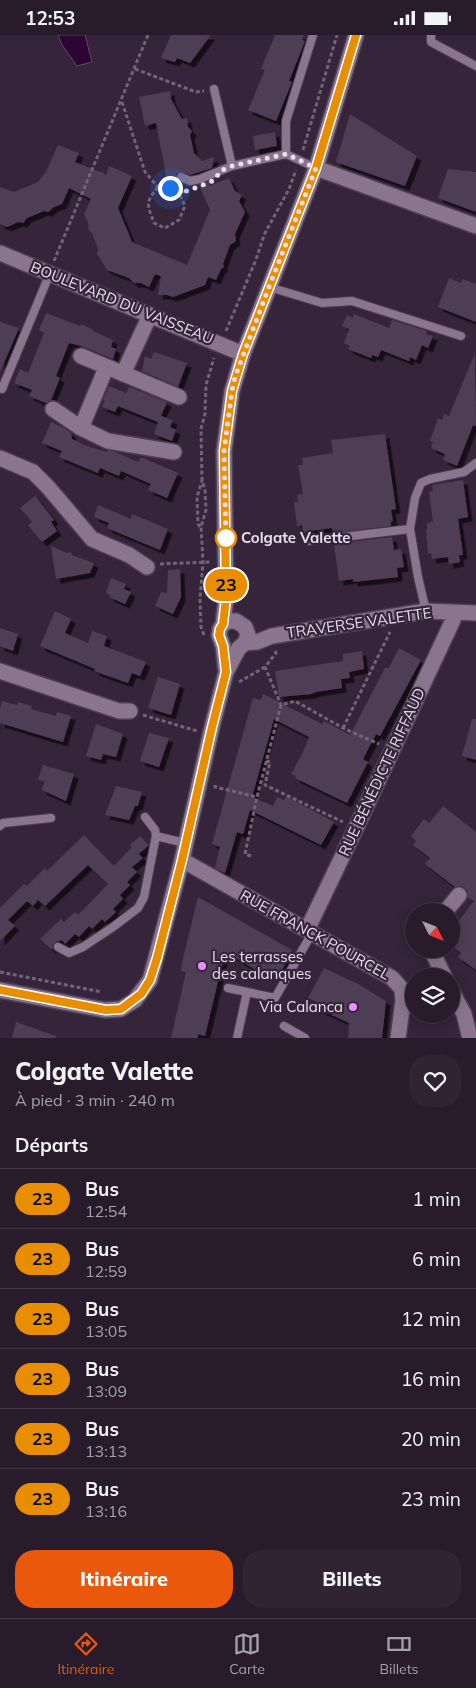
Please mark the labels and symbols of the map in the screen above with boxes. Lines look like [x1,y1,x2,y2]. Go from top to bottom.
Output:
your location [158,176,183,201]
street label: BOULEVARD DU VAISSEAU [28,257,216,348]
marker: Colgate Valette [215,527,237,549]
place label: Colgate Valette [241,528,351,547]
line badge: 23 [204,569,248,601]
street label: TRAVERSE VALETTE [285,603,433,642]
street label: RUE BÉNÉDICTE RIFFAUD [334,685,429,859]
street label: RUE FRANCK POURCEL [237,885,393,984]
north arrow [405,903,460,957]
place label: Les terrasses des calanques [212,947,312,983]
marker: Les terrasses des calanques [196,960,208,972]
place label: Via Calanca [259,997,343,1016]
marker: Via Calanca [347,1001,359,1013]

